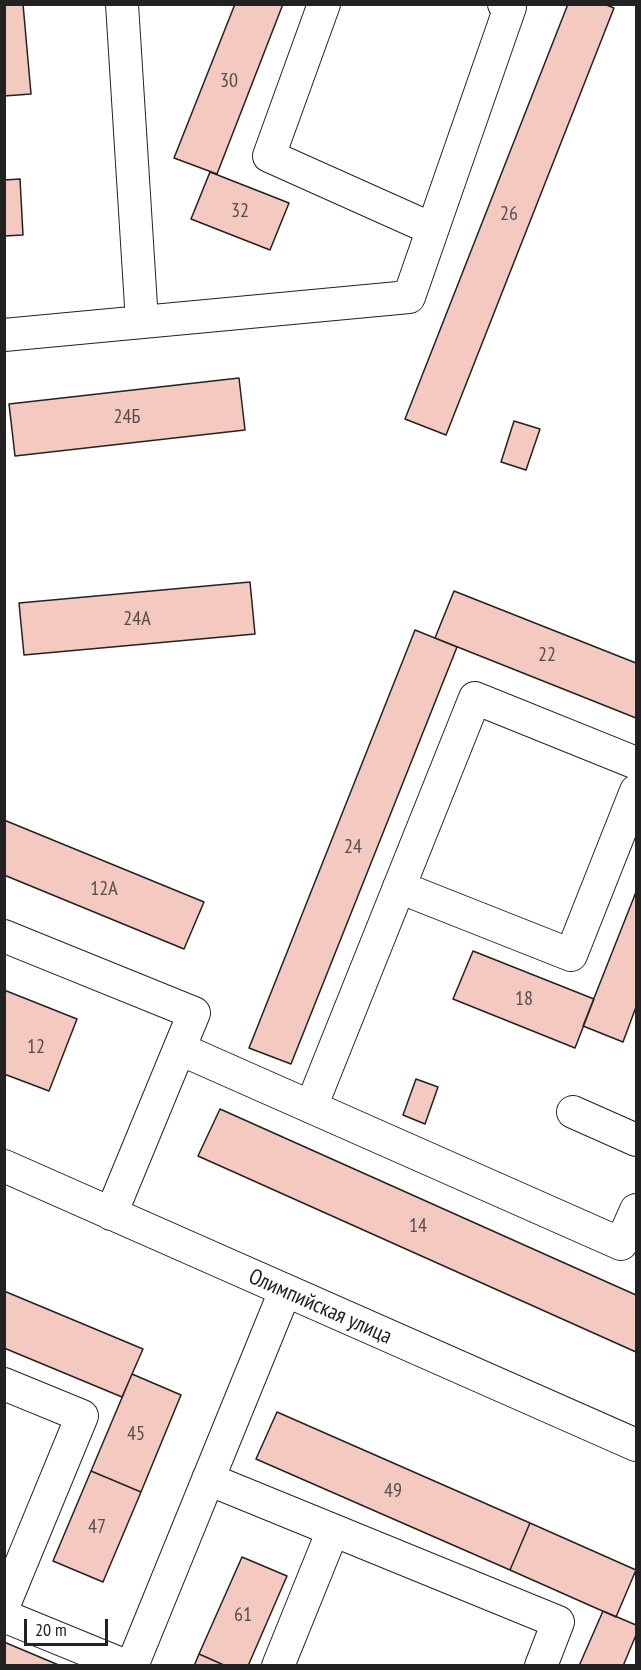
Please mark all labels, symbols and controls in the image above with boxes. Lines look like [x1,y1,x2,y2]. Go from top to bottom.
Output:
house number: 30 [220,69,238,93]
house number: 32 [231,199,249,223]
house number: 26 [500,202,518,226]
house number: 24Б [114,405,140,429]
house number: 24А [123,607,151,631]
house number: 22 [538,643,556,667]
house number: 24 [344,835,362,859]
house number: 12А [90,877,118,901]
house number: 18 [515,987,533,1011]
house number: 12 [27,1035,45,1059]
house number: 14 [409,1214,427,1238]
street label: Олимпийская улица [244,1264,396,1350]
house number: 45 [127,1422,145,1446]
house number: 49 [384,1479,402,1503]
house number: 47 [88,1515,106,1539]
house number: 61 [234,1603,252,1627]
scale bar [27,1607,111,1645]
text: 20 m [35,1618,67,1641]

